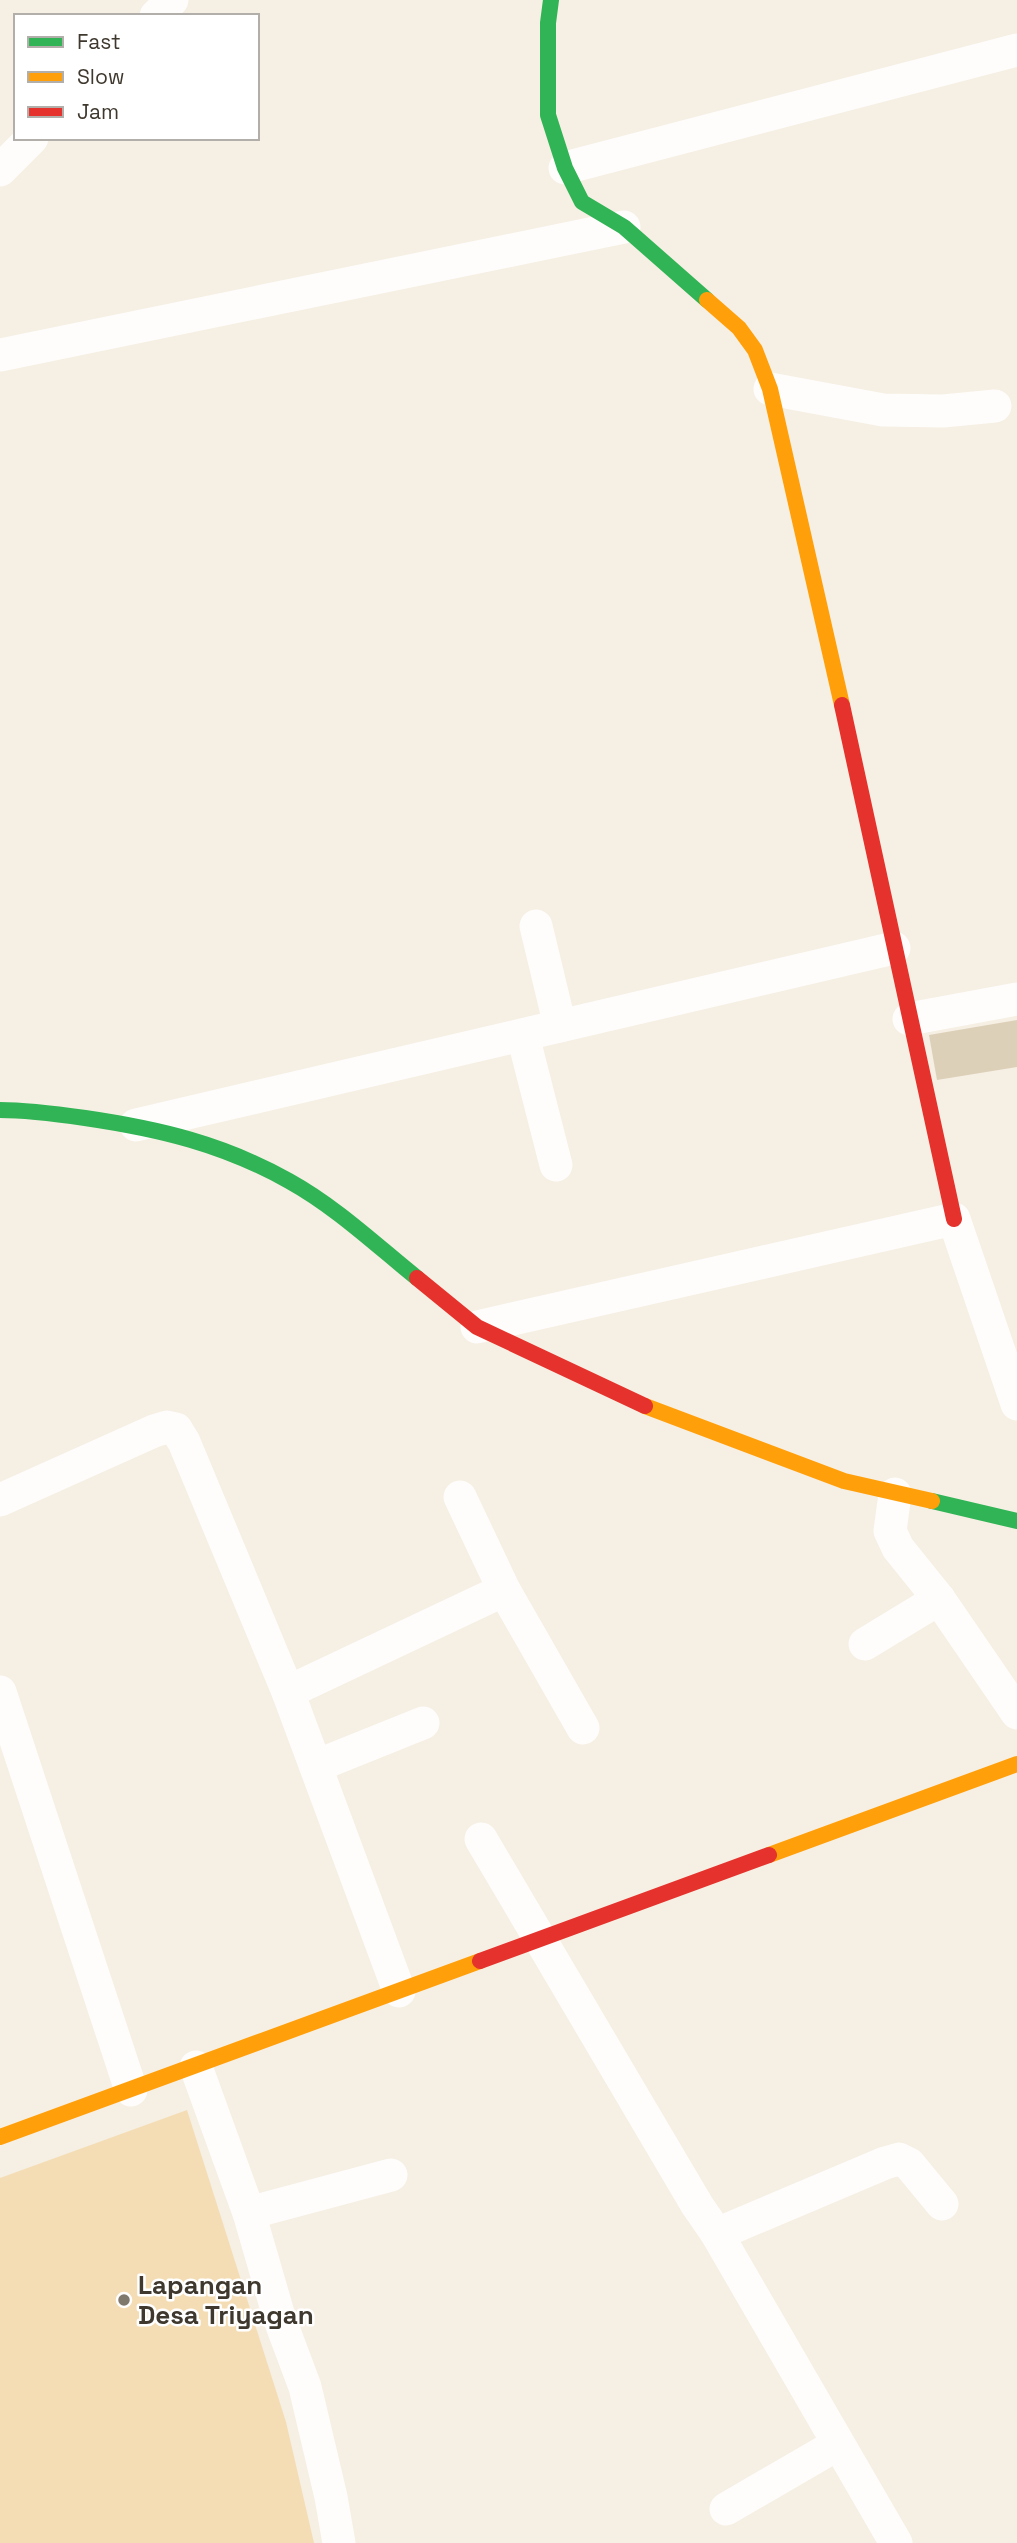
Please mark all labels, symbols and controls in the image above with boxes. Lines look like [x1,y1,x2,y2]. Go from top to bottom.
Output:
legend [14,14,259,140]
text: Fast [77,28,121,55]
text: Slow [77,63,125,90]
text: Jam [77,98,119,125]
place label: Lapangan Desa Triyagan [138,2268,314,2332]
marker: Lapangan Desa Triyagan [116,2292,132,2308]

